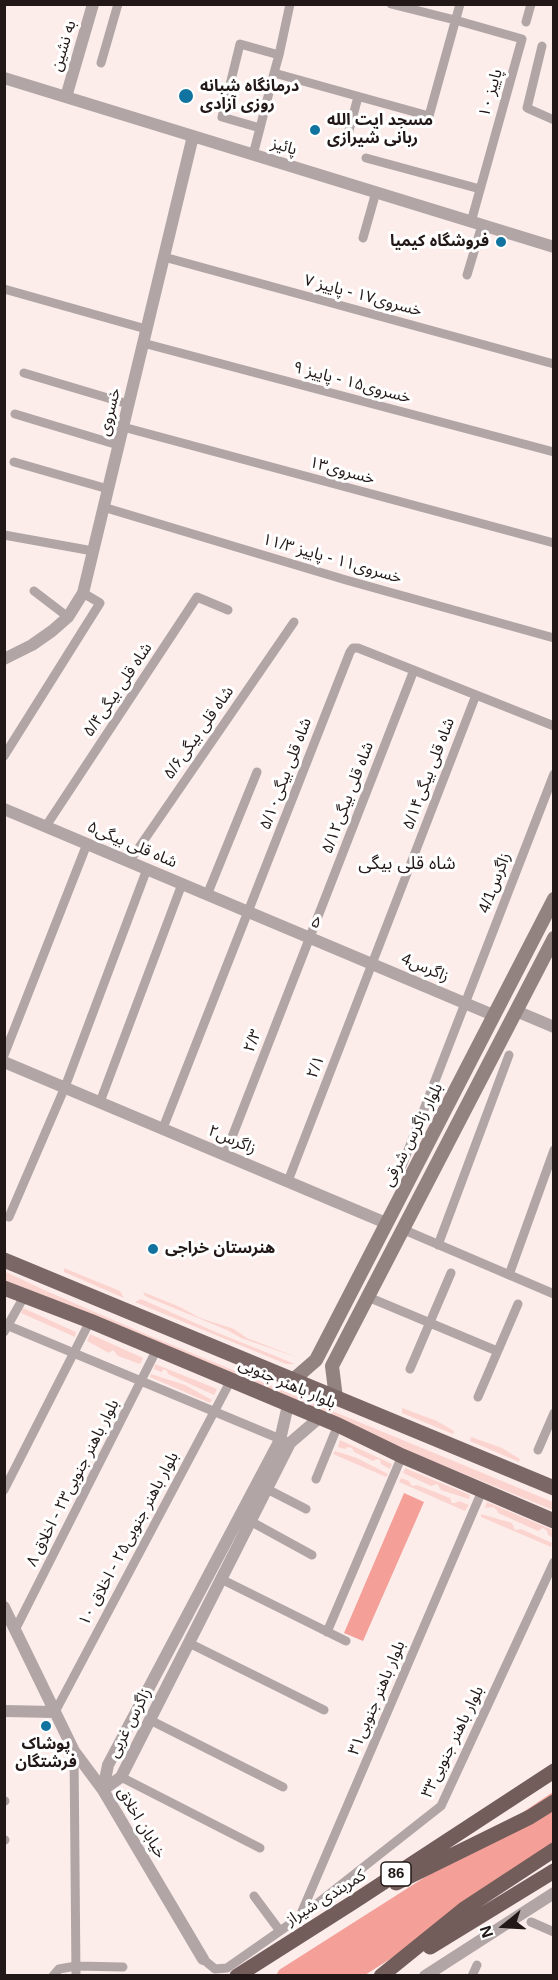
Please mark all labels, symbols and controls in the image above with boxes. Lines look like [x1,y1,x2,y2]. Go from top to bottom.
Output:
street label: به نشین [47,18,81,74]
street label: پاییز ۱۰ [475,67,507,119]
place label: درمانگاه شبانه روزی آزادی [200,77,299,115]
marker: درمانگاه شبانه روزی آزادی [177,87,195,105]
place label: مسجد ایت الله ربانی شیرازی [327,111,433,149]
marker: مسجد ایت الله ربانی شیرازی [308,123,322,137]
street label: پائیز [269,134,299,160]
place label: فروشگاه کیمیا [390,232,489,252]
marker: فروشگاه کیمیا [494,235,508,249]
street label: خسروى۱۷ - پاییز ۷ [302,271,424,321]
street label: خسروى۱۵ - پاییز ۹ [291,358,413,408]
street label: خسروى [95,386,125,438]
street label: خسروى۱۳ [307,453,377,489]
street label: خسروى۱۱ - پاییز ۱۱/۳ [260,530,404,588]
street label: شاه قلی بیگی۵/۴ [80,639,156,741]
street label: شاه قلی بیگی۵/۶ [160,683,238,783]
street label: شاه قلی بیگی۵/۱۰ [256,715,316,833]
street label: شاه قلی بیگی۵/۱۴ [399,715,459,833]
street label: شاه قلی بیگی۵/۱۲ [318,739,378,857]
street label: شاه قلی بیگی۵ [84,817,180,873]
street label: 4/1زاگرس [475,850,515,916]
district label: شاه قلی بیگی [358,853,456,875]
street label: ۵ [308,912,324,934]
street label: زاگرس4 [398,949,452,987]
street label: ۲/۳ [240,1027,266,1055]
street label: ۲/۱ [303,1053,329,1081]
street label: بلوار زاگرس شرقی [379,1080,447,1190]
street label: زاگرس۲ [205,1121,259,1159]
place label: هنرستان خراجی [165,1239,275,1259]
marker: هنرستان خراجی [146,1242,160,1256]
street label: بلوار باهنر جنوبی [236,1355,338,1413]
street label: بلوار باهنر جنوبی۲۳ - اخلاق ۸ [22,1396,124,1570]
street label: بلوار باهنر جنوبی۲۵ - اخلاق ۱۰ [75,1449,183,1629]
street label: بلوار باهنر جنوبی۳۱ [344,1638,410,1758]
street label: بلوار باهنر جنوبی۳۳ [418,1683,488,1801]
street label: زاگرس غربی [104,1685,156,1761]
marker: پوشاک فرشتگان [39,1719,53,1733]
place label: پوشاک فرشتگان [15,1735,77,1773]
street label: خیابان اخلاق [112,1784,170,1862]
road number: 86 [381,1862,411,1886]
street label: کمربندی شیراز [282,1866,370,1930]
north arrow [474,1896,534,1956]
text: N [477,1924,496,1940]

